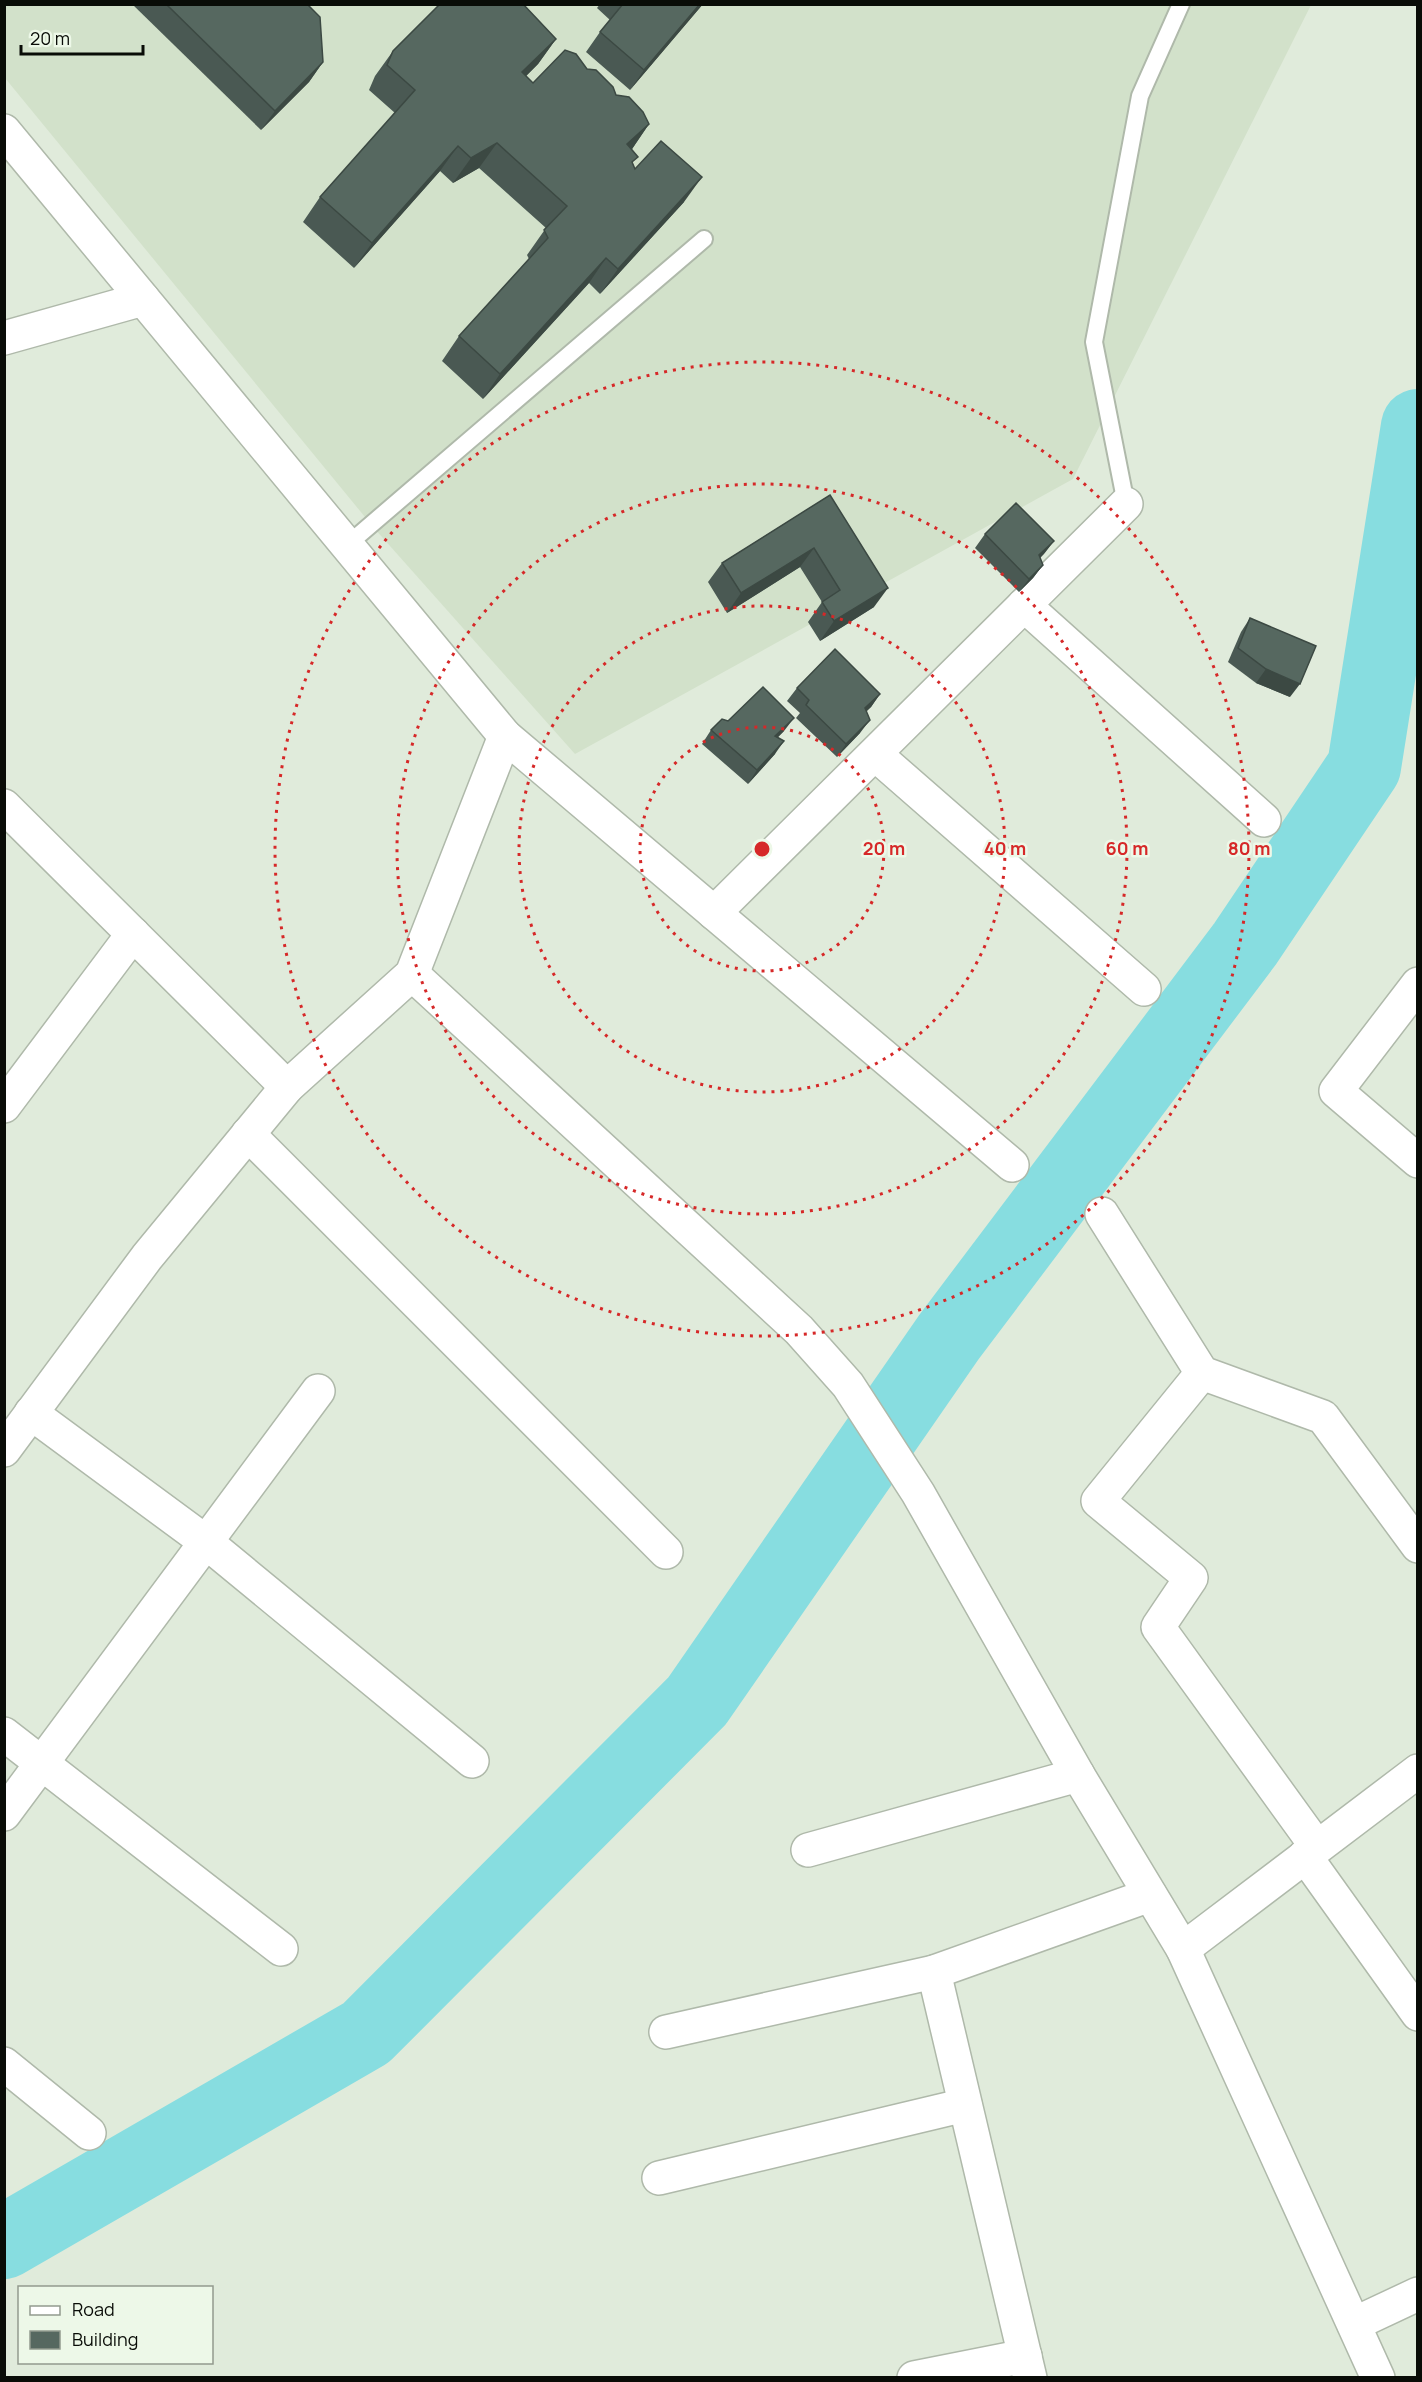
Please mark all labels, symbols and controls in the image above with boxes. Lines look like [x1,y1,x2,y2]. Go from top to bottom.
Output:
scale bar [21,18,142,56]
text: 20 m [30,26,70,50]
text: 20 m [863,836,905,860]
text: 40 m [984,836,1026,860]
text: 60 m [1106,836,1148,860]
text: 80 m [1228,836,1270,860]
centre of rings [752,839,772,859]
legend [18,2286,213,2364]
text: Road [72,2297,115,2321]
text: Building [72,2327,138,2351]

